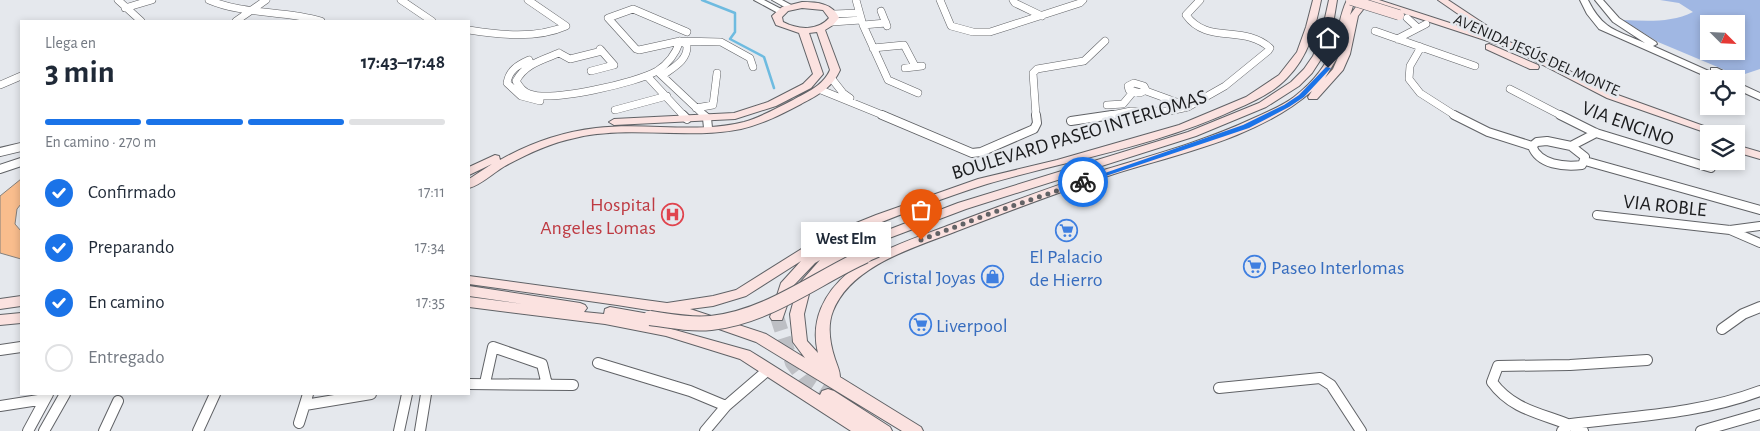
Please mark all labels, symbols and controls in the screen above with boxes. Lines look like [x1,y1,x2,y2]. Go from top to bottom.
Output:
street label: AVENIDA JESÚS DEL MONTE [1451,9,1623,99]
north arrow [1700,15,1745,60]
map controls [1700,15,1745,170]
pin [1307,17,1349,68]
icon: home [1314,24,1342,52]
text: Llega en [45,35,96,51]
text: 17:43–17:48 [361,53,445,72]
text: 3 min [45,56,115,88]
button: locate [1700,70,1745,115]
street label: BOULEVARD PASEO INTERLOMAS [949,87,1209,183]
street label: VIA ENCINO [1579,98,1676,150]
button: layers [1700,125,1745,170]
text: En camino · 270 m [45,134,156,150]
courier [1058,157,1108,207]
icon: bike [1069,168,1097,196]
icon: check [45,179,73,207]
text: Confirmado [88,183,176,202]
text: 17:11 [418,184,445,200]
pin [900,189,942,240]
street label: VIA ROBLE [1622,192,1708,220]
place label: Hospital Angeles Lomas [540,195,656,238]
icon: bag [907,196,935,224]
hospital icon: Hospital Angeles Lomas [660,203,684,227]
supermarket icon: El Palacio de Hierro [1054,218,1078,242]
callout: West Elm [801,222,891,258]
text: West Elm [816,231,876,247]
icon: check [45,234,73,262]
text: Preparando [88,238,174,257]
text: 17:34 [415,239,445,255]
place label: El Palacio de Hierro [1029,247,1103,290]
supermarket icon: Paseo Interlomas [1243,255,1267,279]
place label: Paseo Interlomas [1271,258,1404,278]
shop icon: Cristal Joyas [980,265,1004,289]
place label: Cristal Joyas [883,268,976,288]
icon: check [45,289,73,317]
text: En camino [88,293,165,312]
text: 17:35 [416,294,445,310]
supermarket icon: Liverpool [908,313,932,337]
place label: Liverpool [936,316,1008,336]
text: Entregado [88,348,164,367]

